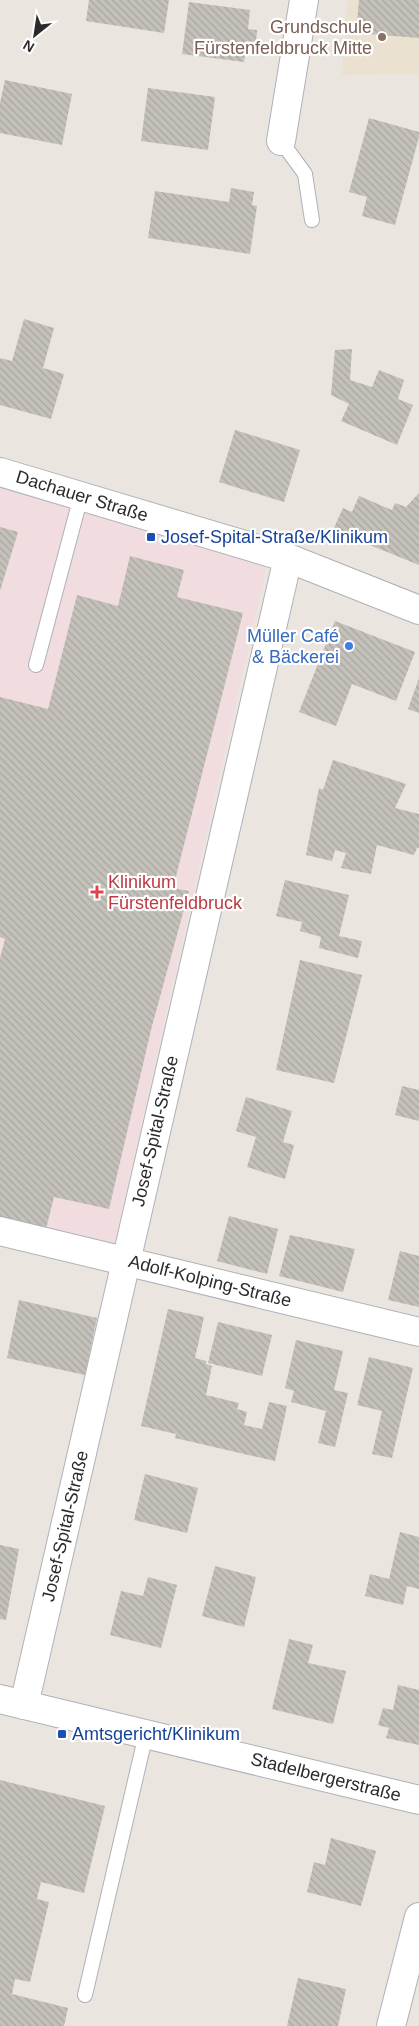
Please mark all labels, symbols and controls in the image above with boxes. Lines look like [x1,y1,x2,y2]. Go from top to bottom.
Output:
north arrow [10,10,60,60]
place label: Grundschule Fürstenfeldbruck Mitte [194,17,372,58]
marker: Grundschule Fürstenfeldbruck Mitte [376,31,388,43]
text: N [20,37,37,56]
street label: Dachauer Straße [14,466,150,526]
place label: Josef-Spital-Straße/Klinikum [161,527,388,547]
marker: Josef-Spital-Straße/Klinikum [145,531,157,543]
place label: Müller Café & Bäckerei [247,626,339,667]
marker: Müller Café & Bäckerei [343,640,355,652]
place label: Klinikum Fürstenfeldbruck [108,872,243,913]
marker: Klinikum Fürstenfeldbruck [90,885,104,899]
street label: Josef-Spital-Straße [128,1054,182,1208]
street label: Adolf-Kolping-Straße [127,1251,293,1311]
street label: Josef-Spital-Straße [38,1449,92,1603]
place label: Amtsgericht/Klinikum [72,1724,240,1744]
marker: Amtsgericht/Klinikum [56,1728,68,1740]
street label: Stadelbergerstraße [249,1749,403,1805]

